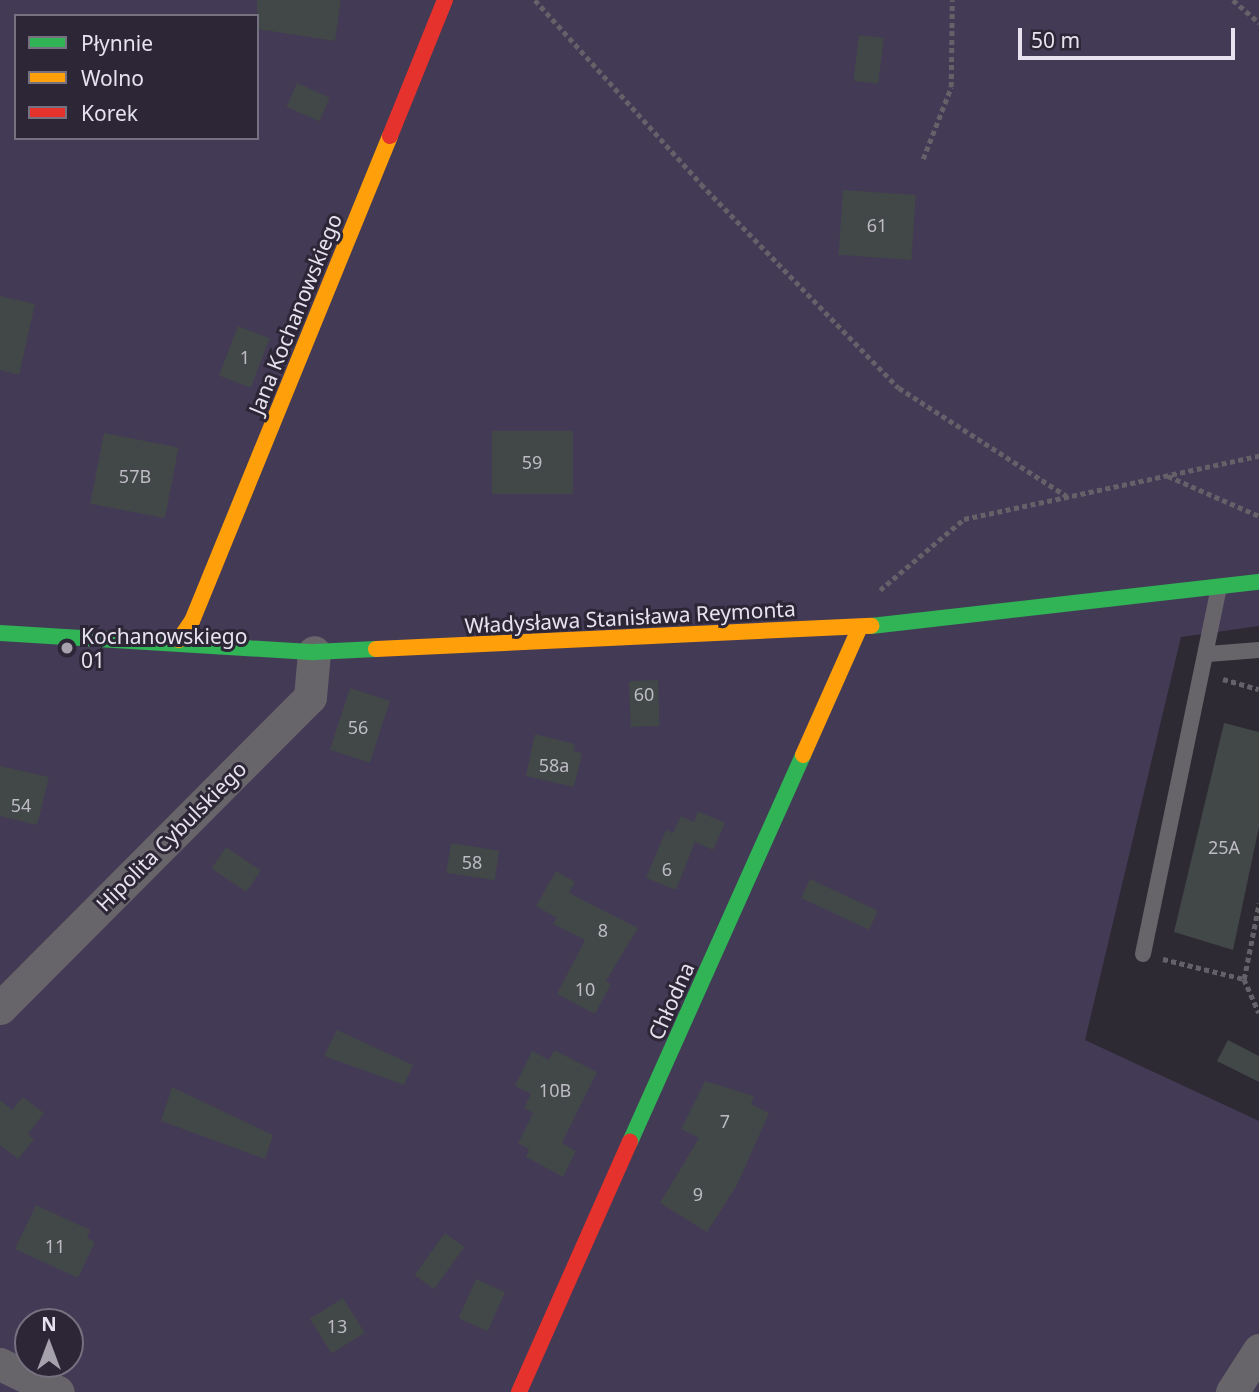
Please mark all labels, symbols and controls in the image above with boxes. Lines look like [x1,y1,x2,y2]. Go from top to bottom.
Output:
legend [14,14,259,140]
scale bar [1021,14,1238,58]
text: 50 m [1031,26,1080,54]
text: Płynnie [81,29,153,57]
text: Wolno [81,64,144,92]
text: Korek [81,99,138,127]
street label: Jana Kochanowskiego [243,210,347,418]
house number: 61 [867,214,887,236]
house number: 1 [240,346,250,368]
house number: 59 [522,451,542,473]
house number: 57B [119,465,151,487]
street label: Władysława Stanisława Reymonta [464,596,796,638]
place label: Kochanowskiego 01 [81,623,247,673]
marker: Kochanowskiego 01 [59,640,75,656]
house number: 60 [634,683,654,705]
house number: 56 [348,716,368,738]
house number: 58a [539,754,569,776]
street label: Hipolita Cybulskiego [91,756,251,916]
house number: 54 [11,794,31,816]
house number: 25A [1208,836,1240,858]
house number: 58 [462,851,482,873]
house number: 6 [662,858,672,880]
house number: 8 [598,919,608,941]
street label: Chłodna [643,958,699,1044]
house number: 10 [575,978,595,1000]
house number: 10B [539,1079,571,1101]
house number: 7 [720,1110,730,1132]
house number: 9 [693,1183,703,1205]
house number: 11 [45,1235,65,1257]
north arrow [14,1308,84,1378]
text: N [41,1311,57,1337]
house number: 13 [327,1315,347,1337]

